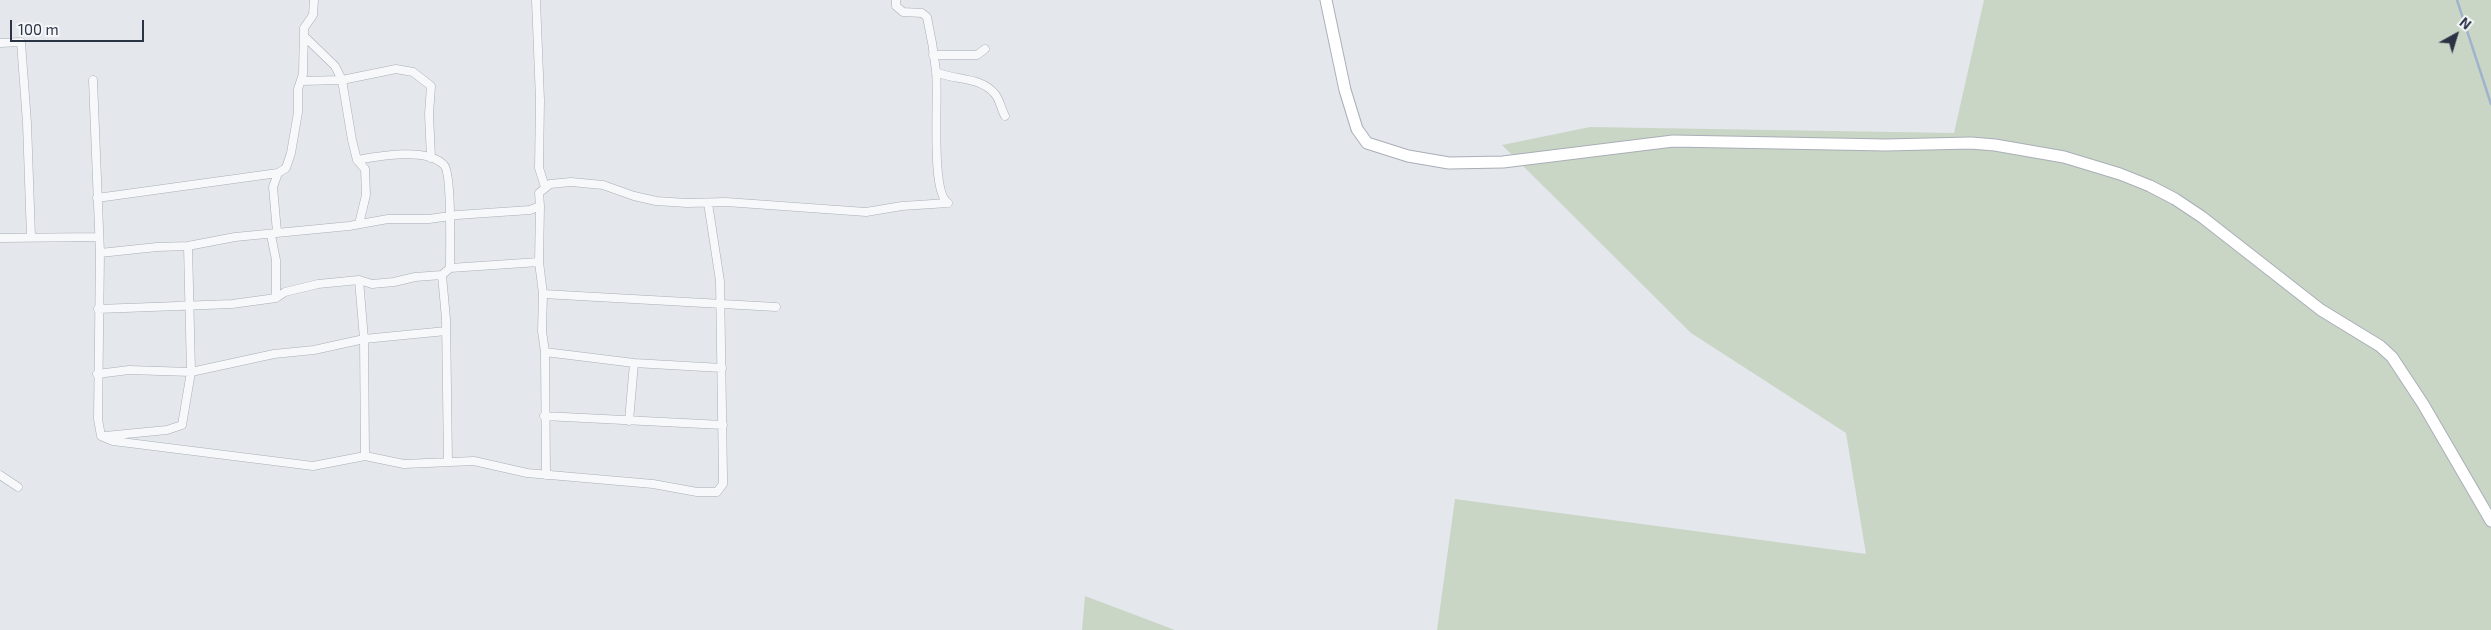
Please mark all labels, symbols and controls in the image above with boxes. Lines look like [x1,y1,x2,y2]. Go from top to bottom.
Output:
scale bar [12,10,146,42]
north arrow [2431,10,2481,60]
text: N [2456,13,2475,33]
text: 100 m [18,20,59,38]

